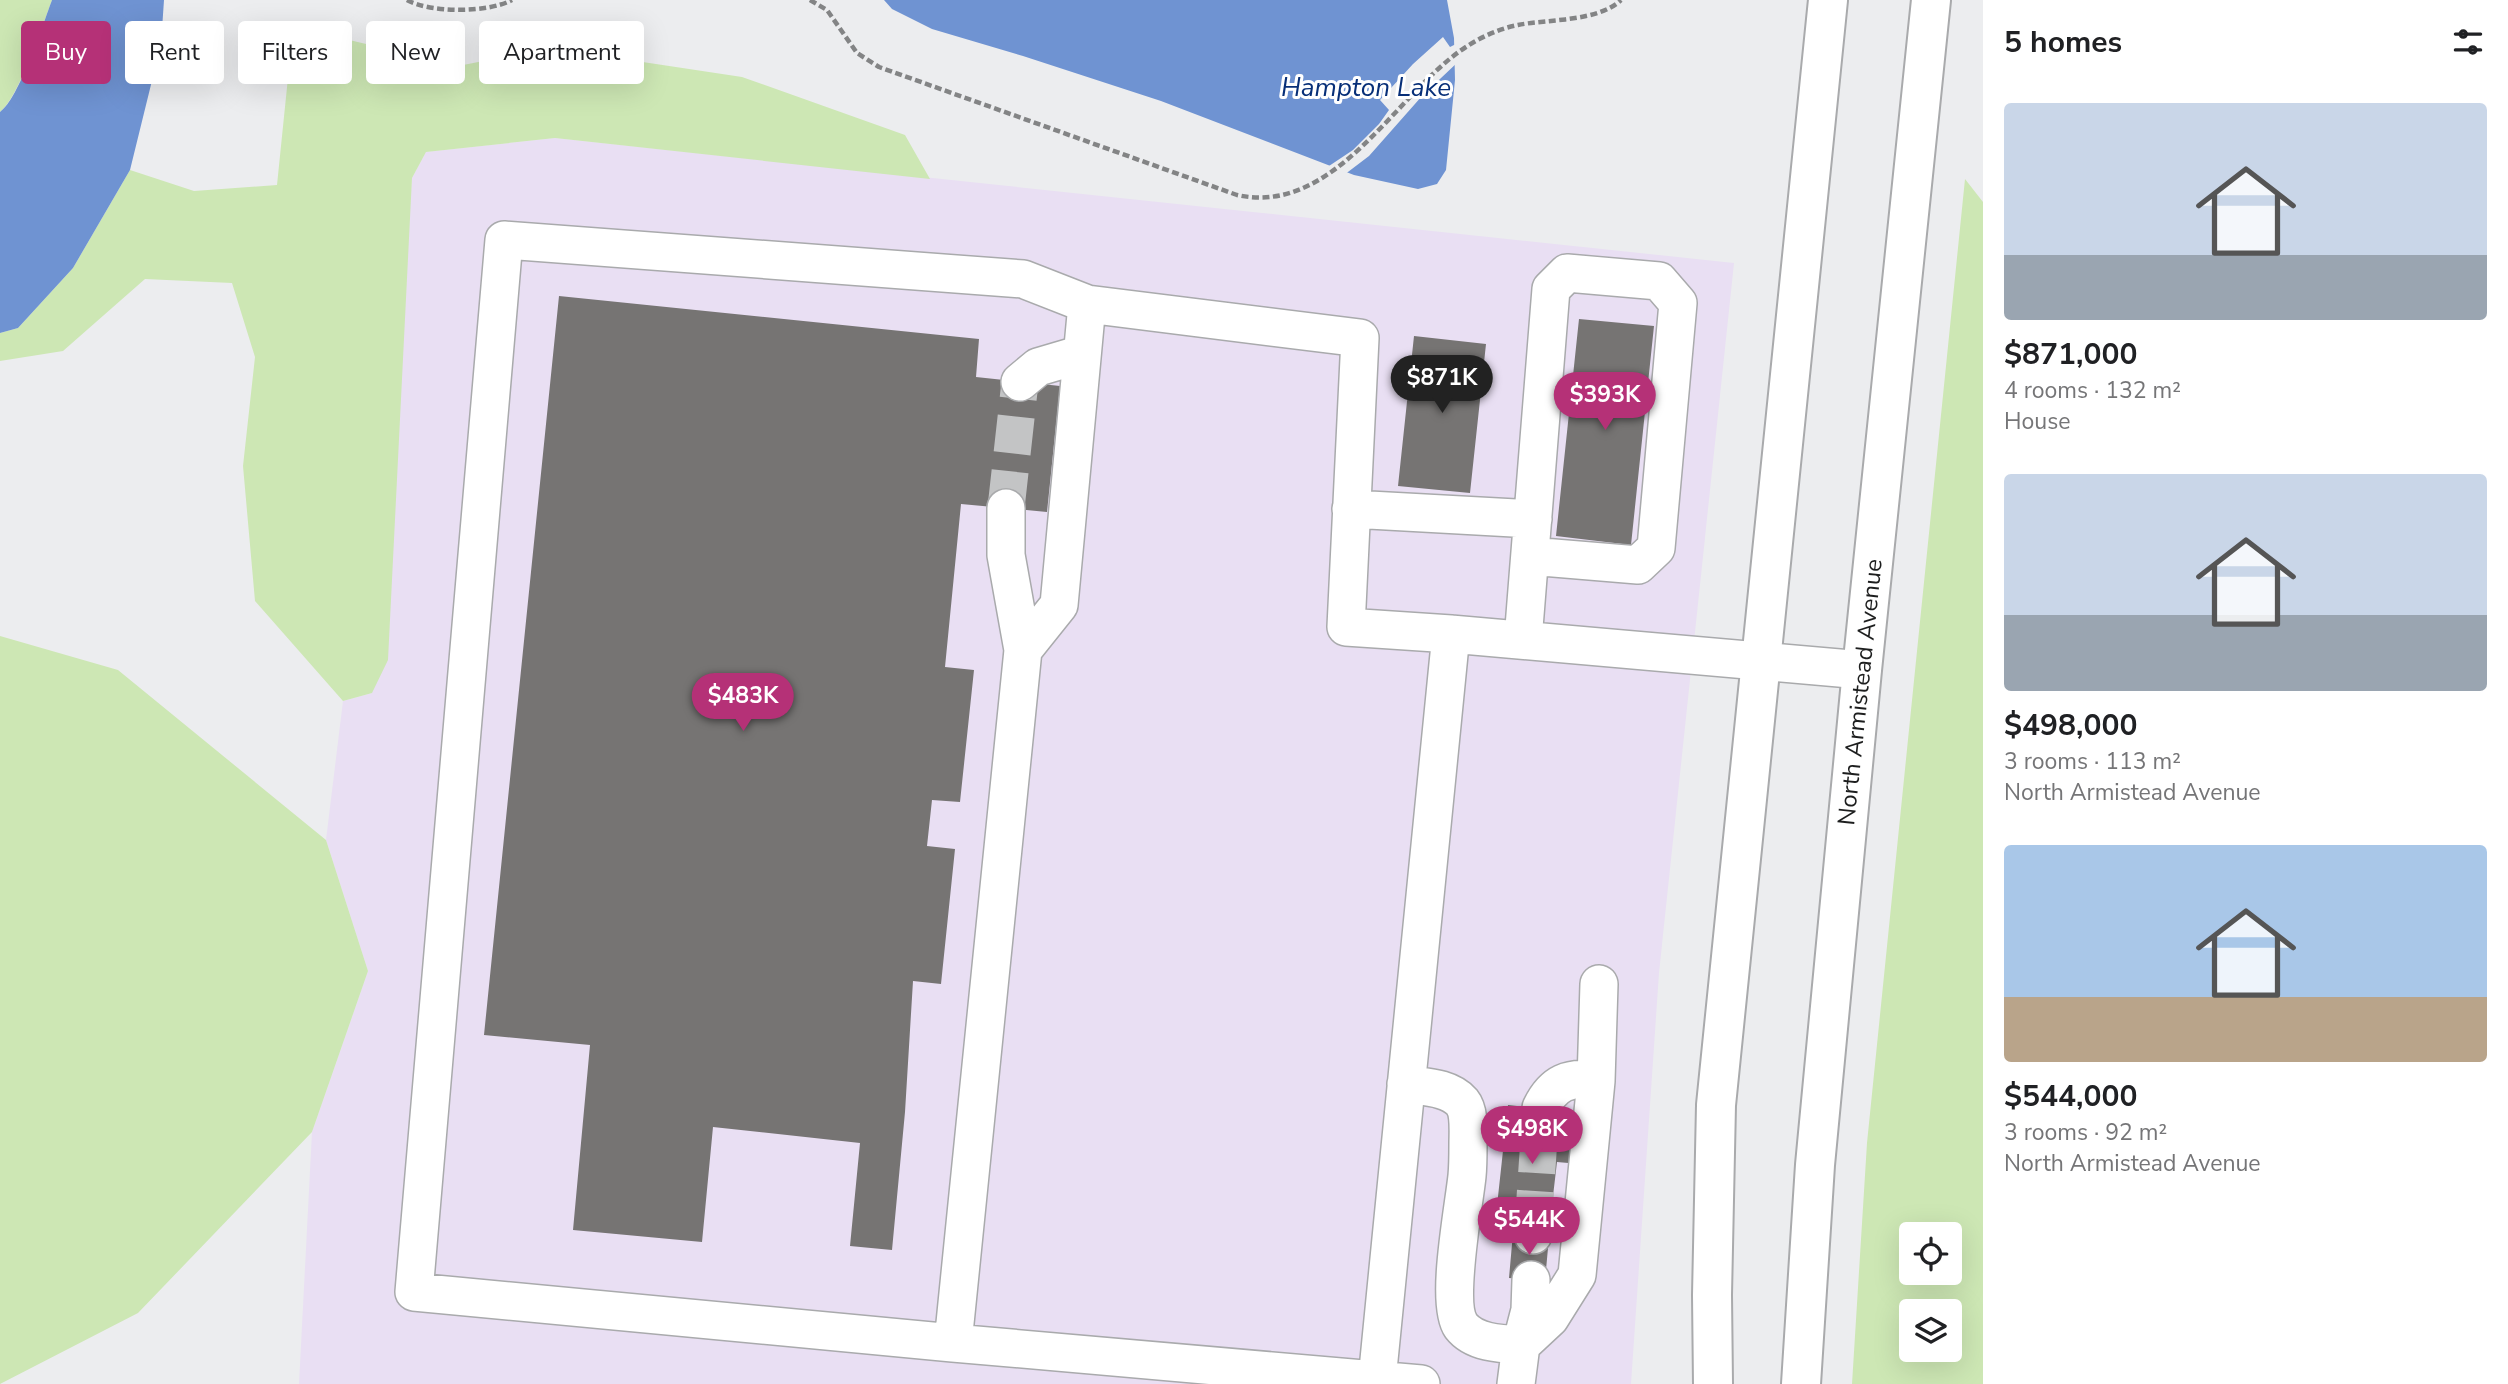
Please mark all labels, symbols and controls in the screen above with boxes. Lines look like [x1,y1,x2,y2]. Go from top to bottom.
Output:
chip: Buy [21,21,111,84]
chip: Rent [125,21,224,84]
chip: Filters [238,21,352,84]
chip: New [366,21,465,84]
chip: Apartment [479,21,644,84]
text: 5 homes [2004,22,2122,63]
icon: filters [2449,23,2487,61]
water label: Hampton Lake [1281,70,1451,105]
icon: home [2183,148,2309,274]
text: $871,000 [2004,334,2137,375]
pin: $871K [1393,356,1491,415]
text: $871K [1407,362,1477,393]
pin: $393K [1556,372,1654,432]
text: 4 rooms · 132 m² [2004,375,2181,406]
text: $393K [1570,379,1640,410]
text: House [2004,406,2071,437]
icon: home [2183,519,2309,645]
street label: North Armistead Avenue [1830,557,1890,827]
pin: $483K [694,674,792,733]
text: $483K [708,680,778,711]
text: $498,000 [2004,705,2137,746]
text: 3 rooms · 113 m² [2004,746,2181,777]
text: North Armistead Avenue [2004,777,2261,808]
icon: home [2183,890,2309,1016]
text: $544,000 [2004,1076,2137,1117]
pin: $498K [1483,1106,1581,1166]
text: $498K [1497,1113,1567,1144]
text: 3 rooms · 92 m² [2004,1117,2167,1148]
text: North Armistead Avenue [2004,1148,2261,1179]
pin: $544K [1480,1198,1578,1257]
text: $544K [1494,1204,1564,1235]
map controls [1899,1222,1962,1362]
button: locate [1899,1222,1962,1285]
button: layers [1899,1299,1962,1362]

